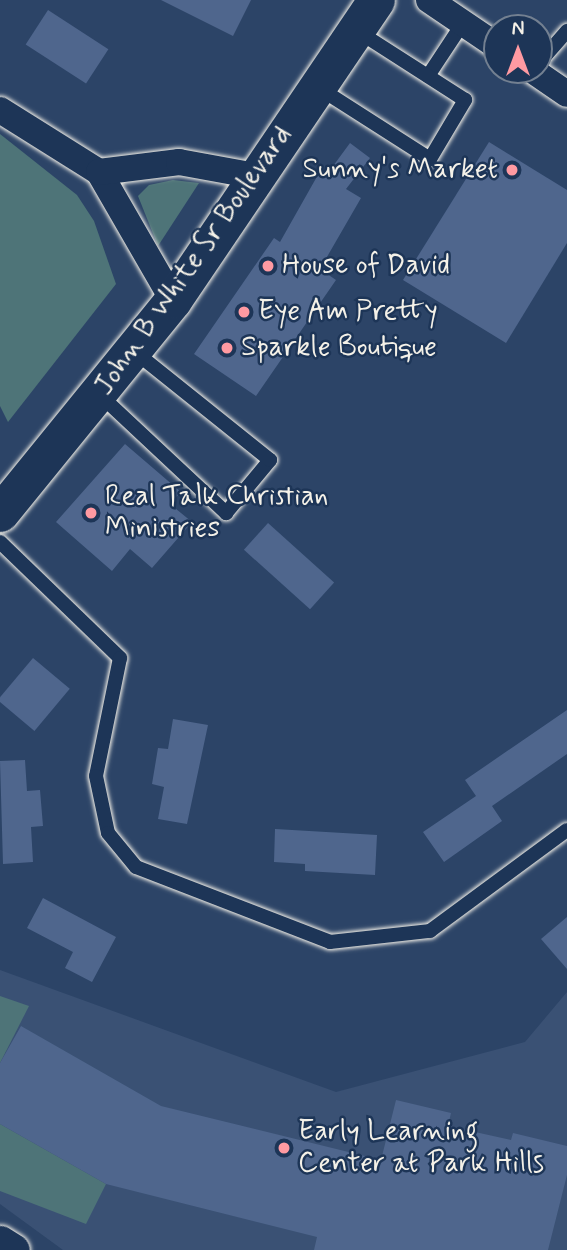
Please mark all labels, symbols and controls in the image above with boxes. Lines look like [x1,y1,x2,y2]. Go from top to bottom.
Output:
north arrow [483,14,553,84]
text: N [512,17,524,42]
street label: John B White Sr Boulevard [88,119,300,403]
place label: Sunny's Market [300,153,498,187]
marker: Sunny's Market [504,162,520,178]
place label: House of David [282,249,456,283]
marker: House of David [260,258,276,274]
place label: Eye Am Pretty [258,295,437,329]
marker: Eye Am Pretty [236,304,252,320]
place label: Sparkle Boutique [241,331,434,365]
marker: Sparkle Boutique [219,340,235,356]
place label: Real Talk Christian Ministries [105,480,325,546]
marker: Real Talk Christian Ministries [83,505,99,521]
place label: Early Learning Center at Park Hills [298,1115,542,1181]
marker: Early Learning Center at Park Hills [276,1140,292,1156]

